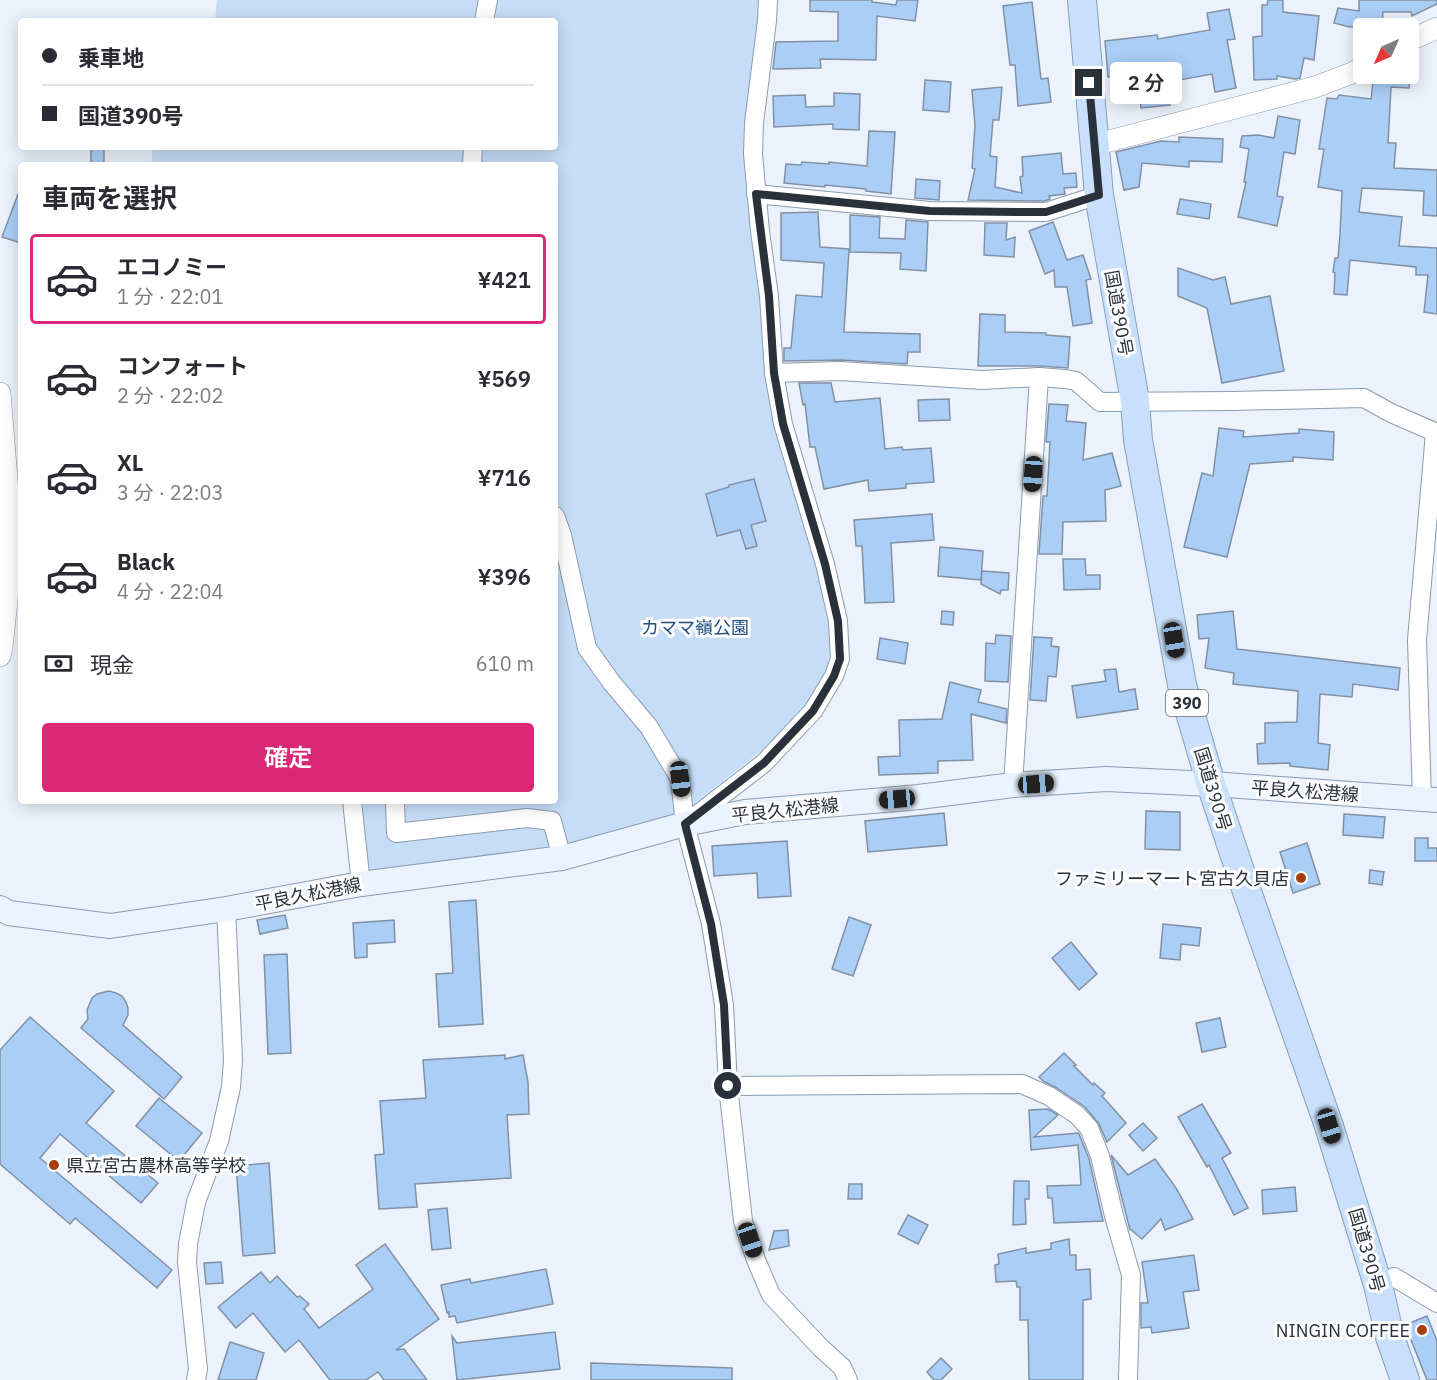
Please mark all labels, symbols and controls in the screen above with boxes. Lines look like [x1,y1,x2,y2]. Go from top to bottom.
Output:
north arrow [1353,18,1419,84]
map controls [1353,18,1419,84]
text: 乗車地 [78,43,144,72]
callout: 2 分 [1110,62,1182,104]
route end [1075,69,1102,96]
text: 2 分 [1128,69,1164,96]
text: 国道390号 [78,101,184,130]
text: 車両を選択 [42,180,177,215]
icon: car [45,252,99,306]
text: エコノミー [117,252,227,281]
text: ¥421 [477,265,531,294]
street label: 国道390号 [1100,268,1138,358]
text: 1 分 · 22:01 [117,283,224,310]
icon: car [45,351,99,405]
text: コンフォート [117,351,248,380]
text: ¥569 [477,364,531,393]
text: 2 分 · 22:02 [117,382,224,409]
text: XL [117,448,143,477]
icon: car [45,450,99,504]
car [1023,455,1043,493]
text: ¥716 [477,463,531,492]
text: 3 分 · 22:03 [117,479,224,506]
text: Black [117,547,175,576]
icon: car [45,549,99,603]
text: ¥396 [477,562,531,591]
text: 4 分 · 22:04 [117,578,224,605]
park label: カママ嶺公園 [641,616,749,639]
car [1162,621,1186,659]
icon: cash [42,647,75,680]
text: 現金 [90,650,134,679]
text: 610 m [476,650,534,677]
road number: 390 [1166,690,1208,716]
button: 確定 [42,723,534,792]
street label: 国道390号 [1189,744,1237,834]
car [669,760,691,798]
car [1017,774,1055,794]
street label: 平良久松港線 [1250,776,1360,806]
car [878,788,916,810]
street label: 平良久松港線 [730,793,840,827]
place label: ファミリーマート宮古久貝店 [1055,867,1289,890]
marker: ファミリーマート宮古久貝店 [1294,871,1308,885]
street label: 平良久松港線 [253,872,363,916]
route start [714,1072,741,1099]
car [1315,1106,1343,1146]
place label: 県立宮古農林高等学校 [66,1154,246,1177]
marker: 県立宮古農林高等学校 [47,1158,61,1172]
street label: 国道390号 [1344,1205,1390,1295]
car [736,1220,764,1260]
place label: NINGIN COFFEE [1276,1319,1410,1342]
marker: NINGIN COFFEE [1415,1323,1429,1337]

